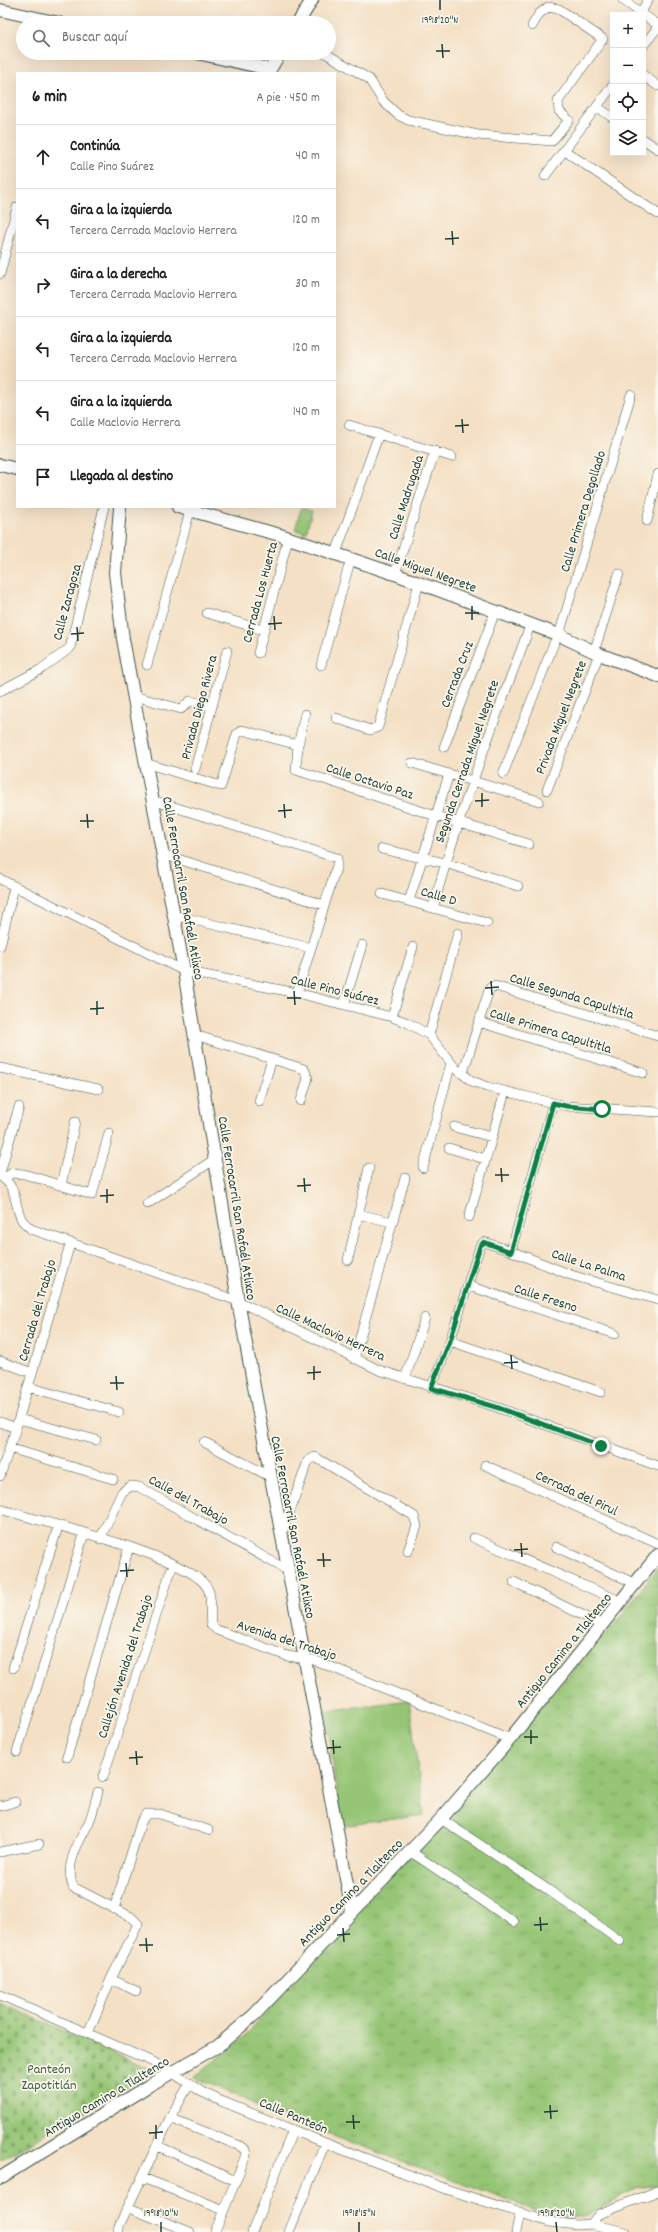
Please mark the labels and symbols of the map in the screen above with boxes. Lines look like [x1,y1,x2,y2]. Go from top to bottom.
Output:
text: 19°18'20"N [422,14,458,28]
street label: Calle Primera Degollado [556,448,612,575]
street label: Calle Madrugada [384,452,430,543]
street label: Cerrada Los Huerta [238,539,284,645]
street label: Calle Miguel Negrete [372,543,479,599]
street label: Calle Zaragoza [48,562,88,643]
street label: Cerrada Cruz [436,638,480,711]
street label: Privada Diego Rivera [176,653,224,762]
street label: Privada Miguel Negrete [531,658,593,777]
street label: Segunda Cerrada Miguel Negrete [431,677,505,846]
street label: Calle Octavio Paz [323,758,416,806]
street label: Calle Ferrocarril San Rafaél Atlixco [156,795,208,982]
street label: Calle D [418,882,459,912]
street label: Calle Segunda Capultitla [507,969,636,1025]
street label: Calle Pino Suárez [288,970,381,1012]
street label: Calle Primera Capultitla [487,1004,614,1060]
route start [593,1100,611,1118]
street label: Calle Ferrocarril San Rafaél Atlixco [212,1115,260,1302]
street label: Calle La Palma [548,1244,629,1288]
street label: Cerrada del Trabajo [14,1257,62,1364]
street label: Calle Fresno [511,1279,580,1319]
street label: Calle Maclovio Herrera [272,1299,389,1367]
street label: Calle Ferrocarril San Rafaél Atlixco [264,1434,320,1621]
route end [592,1437,610,1455]
street label: Cerrada del Pirul [532,1466,621,1522]
street label: Calle del Trabajo [144,1471,232,1531]
street label: Antiguo Camino a Tlaltenco [512,1589,617,1713]
street label: Callejón Avenida del Trabajo [93,1592,159,1741]
street label: Avenida del Trabajo [234,1615,339,1667]
street label: Antiguo Camino a Tlaltenco [294,1835,408,1952]
street label: Antiguo Camino a Tlaltenco [40,2052,174,2143]
park label: Panteón Zapotitlán [21,2060,77,2096]
street label: Calle Panteón [256,2093,331,2140]
text: 19°18'10"N [144,2207,178,2221]
text: 19°18'15"N [342,2207,376,2221]
text: 19°18'20"N [538,2207,574,2221]

